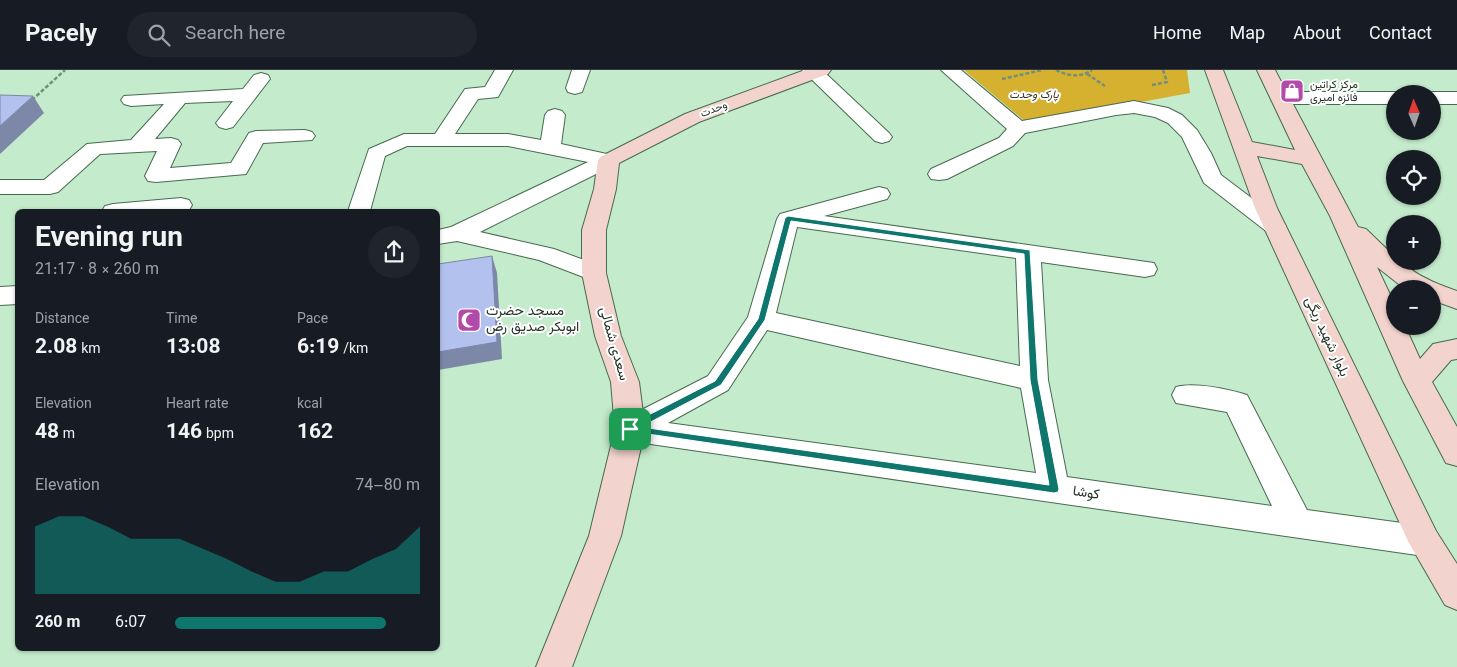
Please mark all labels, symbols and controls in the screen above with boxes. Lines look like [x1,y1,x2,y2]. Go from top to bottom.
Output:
search box [127,12,477,57]
text: Pacely [25,16,97,54]
text: Search here [185,20,285,49]
icon: search [145,21,173,49]
text: Home [1153,21,1202,49]
text: Map [1230,21,1265,49]
text: About [1293,21,1341,49]
text: Contact [1369,21,1432,49]
place label: مرکز کراتین فائزه امیری [1310,77,1358,107]
shop icon: مرکز کراتین فائزه امیری [1279,78,1305,104]
north arrow [1386,85,1441,140]
map controls [1386,85,1441,335]
park label: پارک وحدت [1009,87,1059,104]
street label: وحدت [698,97,730,123]
button: locate [1386,150,1441,205]
button: + [1386,215,1441,270]
text: Evening run [35,217,183,261]
button: share [368,226,420,278]
text: 21:17 · 8 × 260 m [35,258,159,283]
button: − [1386,280,1441,335]
street label: بلوار شهید ریگی [1298,293,1354,381]
place label: مسجد حضرت ابوبکر صدیق رض [486,301,579,339]
street label: سعدی شمالی [592,304,634,384]
mosque icon: مسجد حضرت ابوبکر صدیق رض [456,307,482,333]
text: Distance [35,309,90,331]
text: Time [166,309,197,331]
text: Pace [297,309,328,331]
text: 2.08 [35,331,77,364]
text: 13:08 [166,331,220,364]
text: 6:19 [297,331,339,364]
text: km [77,339,101,361]
text: /km [339,339,368,361]
text: Elevation [35,394,92,416]
text: Heart rate [166,394,229,416]
text: kcal [297,394,322,416]
pin [609,408,651,450]
icon: arrive [616,415,644,443]
text: 48 [35,416,59,449]
text: 146 [166,416,202,449]
text: 162 [297,416,333,449]
text: m [59,424,75,446]
text: bpm [202,424,234,446]
text: Elevation [35,474,100,499]
text: 74–80 m [355,474,420,499]
street label: کوشا [1071,481,1101,507]
text: 260 m [35,611,80,636]
text: 6:07 [115,611,146,636]

